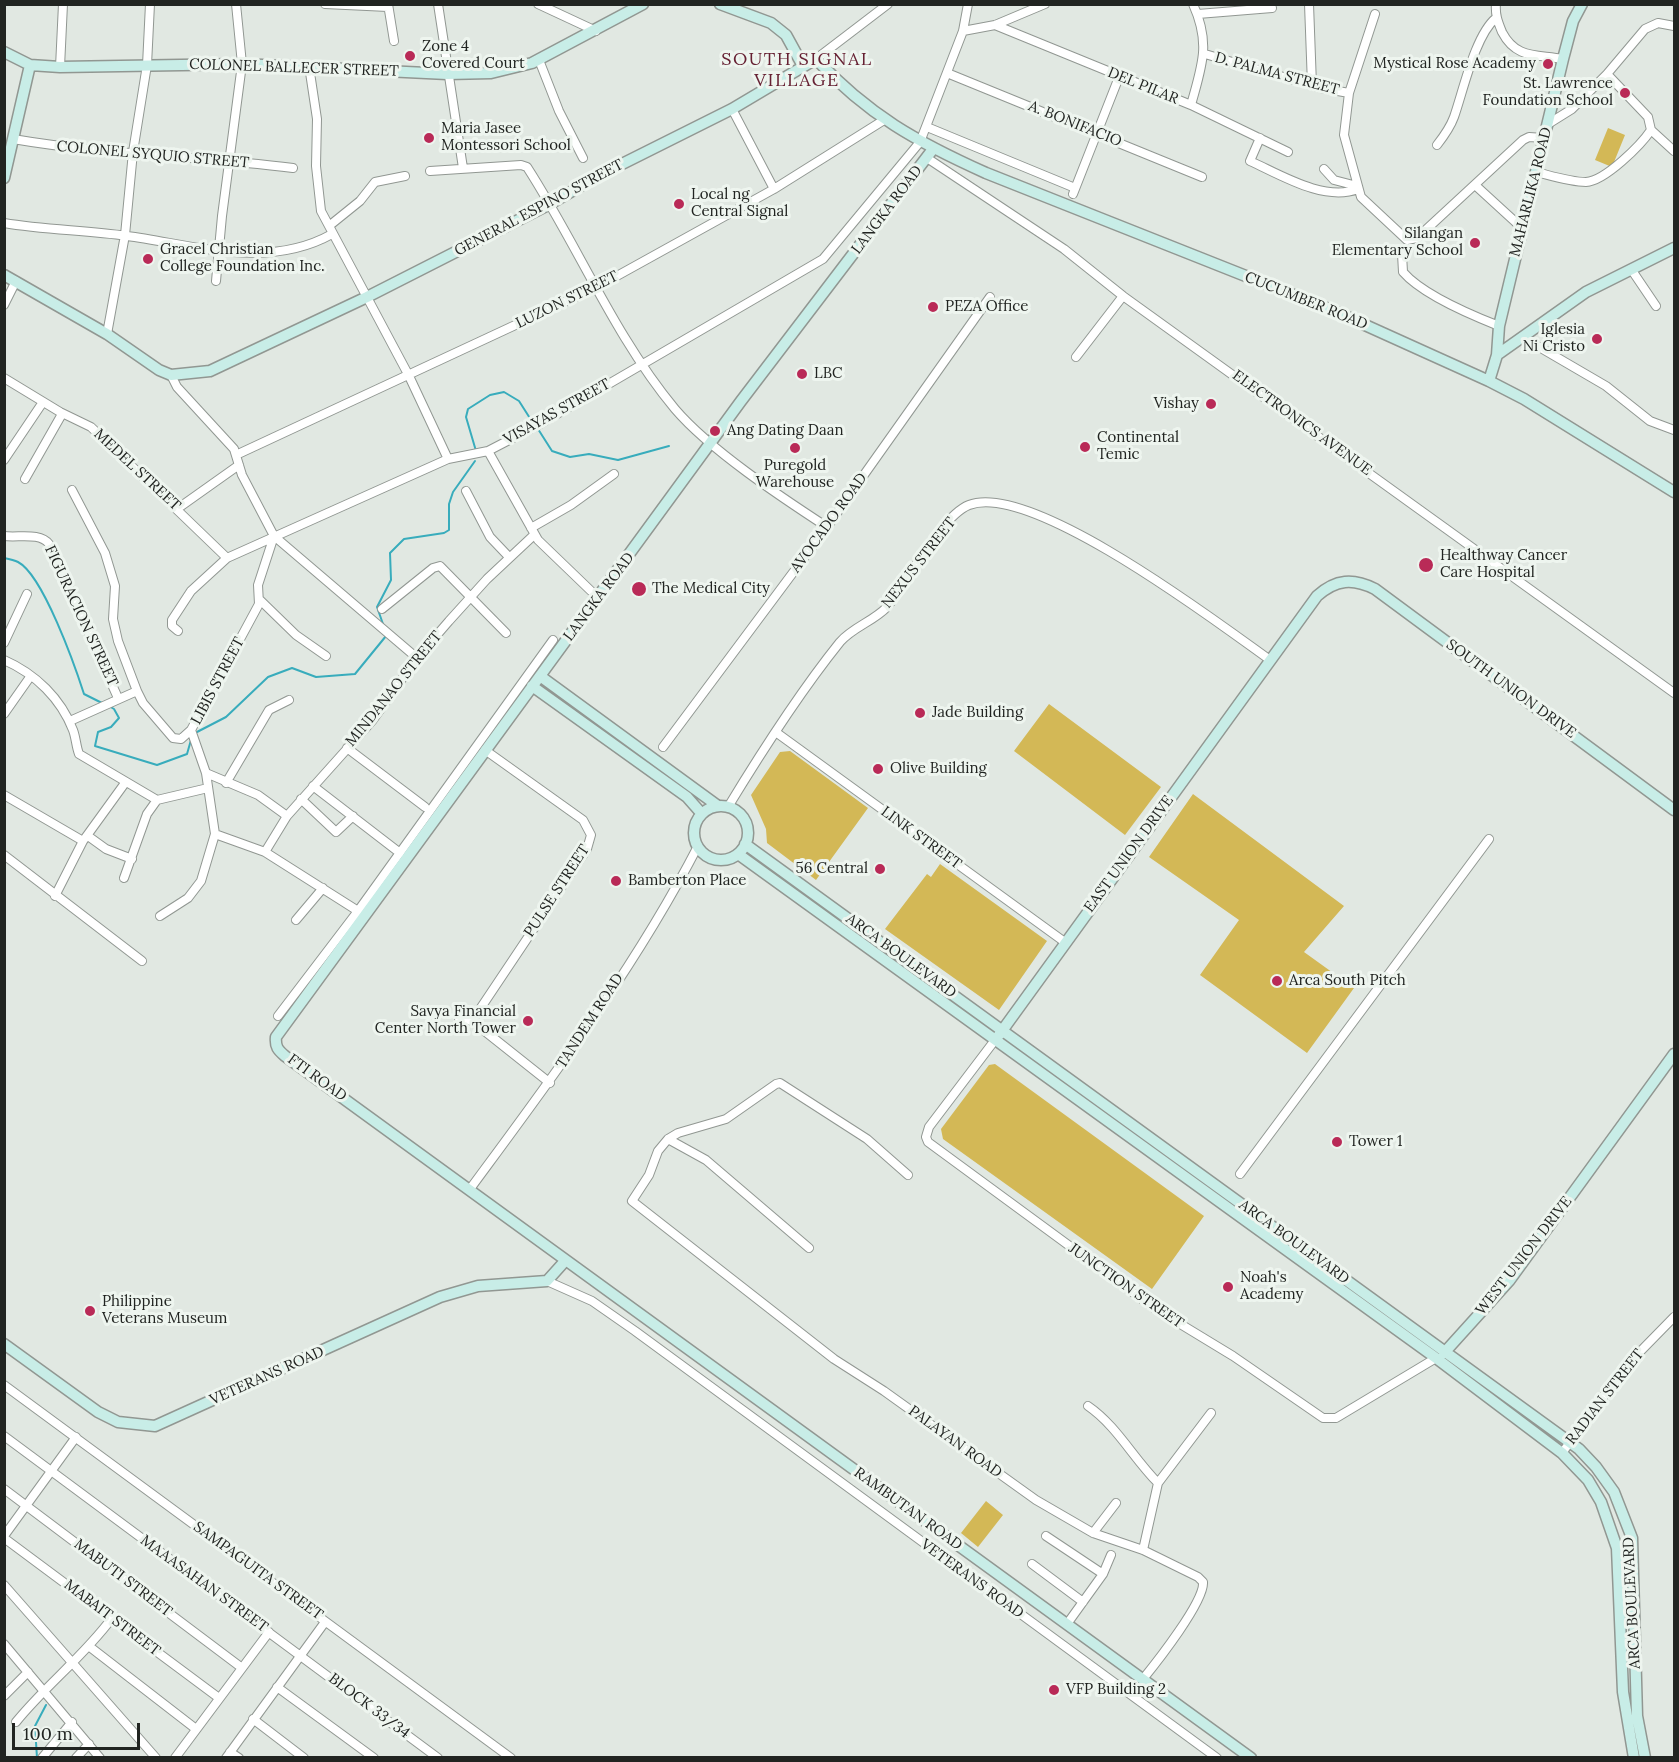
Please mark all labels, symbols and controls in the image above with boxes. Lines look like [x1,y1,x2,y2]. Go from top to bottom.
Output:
place label: Zone 4 Covered Court [422,38,525,73]
marker: Zone 4 Covered Court [403,49,417,63]
district label: SOUTH SIGNAL VILLAGE [721,49,873,92]
street label: D. PALMA STREET [1213,49,1341,99]
street label: COLONEL BALLECER STREET [189,55,399,81]
place label: Mystical Rose Academy [1373,55,1536,73]
marker: Mystical Rose Academy [1541,57,1555,71]
street label: DEL PILAR [1105,64,1181,108]
place label: St. Lawrence Foundation School [1483,75,1613,110]
marker: St. Lawrence Foundation School [1618,86,1632,100]
street label: A. BONIFACIO [1026,97,1124,151]
place label: Maria Jasee Montessori School [441,120,571,155]
street label: MAHARLIKA ROAD [1506,125,1556,259]
marker: Maria Jasee Montessori School [422,131,436,145]
street label: COLONEL SYQUIO STREET [56,138,250,172]
street label: GENERAL ESPINO STREET [452,156,626,260]
street label: LANGKA ROAD [848,162,926,258]
place label: Local ng Central Signal [691,186,788,221]
marker: Local ng Central Signal [672,197,686,211]
place label: Silangan Elementary School [1332,225,1463,260]
marker: Silangan Elementary School [1468,236,1482,250]
place label: Gracel Christian College Foundation Inc. [160,241,325,276]
marker: Gracel Christian College Foundation Inc. [141,252,155,266]
street label: LUZON STREET [513,267,621,333]
street label: CUCUMBER ROAD [1242,268,1370,334]
place label: PEZA Office [945,298,1028,316]
marker: PEZA Office [926,300,940,314]
place label: Iglesia Ni Cristo [1523,321,1585,356]
marker: Iglesia Ni Cristo [1590,332,1604,346]
place label: LBC [814,365,842,383]
street label: ELECTRONICS AVENUE [1229,366,1375,480]
marker: LBC [795,367,809,381]
street label: VISAYAS STREET [501,375,613,449]
place label: Vishay [1154,395,1199,413]
marker: Vishay [1204,397,1218,411]
place label: Ang Dating Daan [727,422,844,440]
marker: Ang Dating Daan [708,424,722,438]
street label: MEDEL STREET [90,425,184,515]
place label: Continental Temic [1097,429,1179,464]
marker: Continental Temic [1078,440,1092,454]
marker: Puregold Warehouse [788,441,802,455]
place label: Puregold Warehouse [756,457,834,492]
street label: AVOCADO ROAD [787,470,871,576]
street label: NEXUS STREET [878,514,960,612]
street label: FIGURACION STREET [40,543,122,689]
place label: Healthway Cancer Care Hospital [1440,547,1567,582]
street label: LANGKA ROAD [560,549,638,645]
marker: Healthway Cancer Care Hospital [1417,556,1435,574]
marker: The Medical City [630,580,648,598]
place label: The Medical City [652,580,770,598]
street label: MINDANAO STREET [342,628,446,750]
street label: LIBIS STREET [187,634,249,728]
street label: SOUTH UNION DRIVE [1443,636,1579,742]
place label: Jade Building [932,704,1023,722]
marker: Jade Building [913,706,927,720]
place label: Olive Building [890,760,987,778]
marker: Olive Building [871,762,885,776]
street label: EAST UNION DRIVE [1081,792,1177,916]
street label: LINK STREET [877,803,965,873]
street label: PULSE STREET [520,841,594,941]
place label: 56 Central [796,860,868,878]
marker: 56 Central [873,862,887,876]
place label: Bamberton Place [628,872,746,890]
marker: Bamberton Place [609,874,623,888]
street label: ARCA BOULEVARD [842,910,960,1002]
street label: TANDEM ROAD [553,970,627,1072]
place label: Arca South Pitch [1289,972,1406,990]
marker: Arca South Pitch [1270,974,1284,988]
place label: Savya Financial Center North Tower [375,1003,516,1038]
marker: Savya Financial Center North Tower [521,1014,535,1028]
street label: FTI ROAD [284,1051,350,1105]
place label: Tower 1 [1349,1133,1402,1151]
marker: Tower 1 [1330,1135,1344,1149]
street label: WEST UNION DRIVE [1472,1193,1576,1319]
street label: ARCA BOULEVARD [1235,1196,1353,1288]
street label: JUNCTION STREET [1065,1240,1187,1332]
place label: Noah's Academy [1240,1269,1303,1304]
marker: Noah's Academy [1221,1280,1235,1294]
place label: Philippine Veterans Museum [102,1293,227,1328]
marker: Philippine Veterans Museum [83,1304,97,1318]
street label: VETERANS ROAD [207,1343,327,1409]
street label: RADIAN STREET [1562,1346,1648,1448]
street label: PALAYAN ROAD [905,1402,1005,1482]
street label: RAMBUTAN ROAD [850,1464,966,1554]
street label: SAMPAGUITA STREET [190,1518,326,1624]
street label: MAAASAHAN STREET [137,1532,271,1636]
street label: MABUTI STREET [70,1535,176,1621]
street label: VETERANS ROAD [917,1536,1027,1622]
street label: ARCA BOULEVARD [1620,1537,1644,1669]
street label: MABAIT STREET [60,1576,164,1660]
street label: BLOCK 33/34 [325,1670,413,1742]
place label: VFP Building 2 [1066,1681,1166,1699]
marker: VFP Building 2 [1047,1683,1061,1697]
scale bar [15,1711,142,1749]
text: 100 m [23,1722,73,1745]

